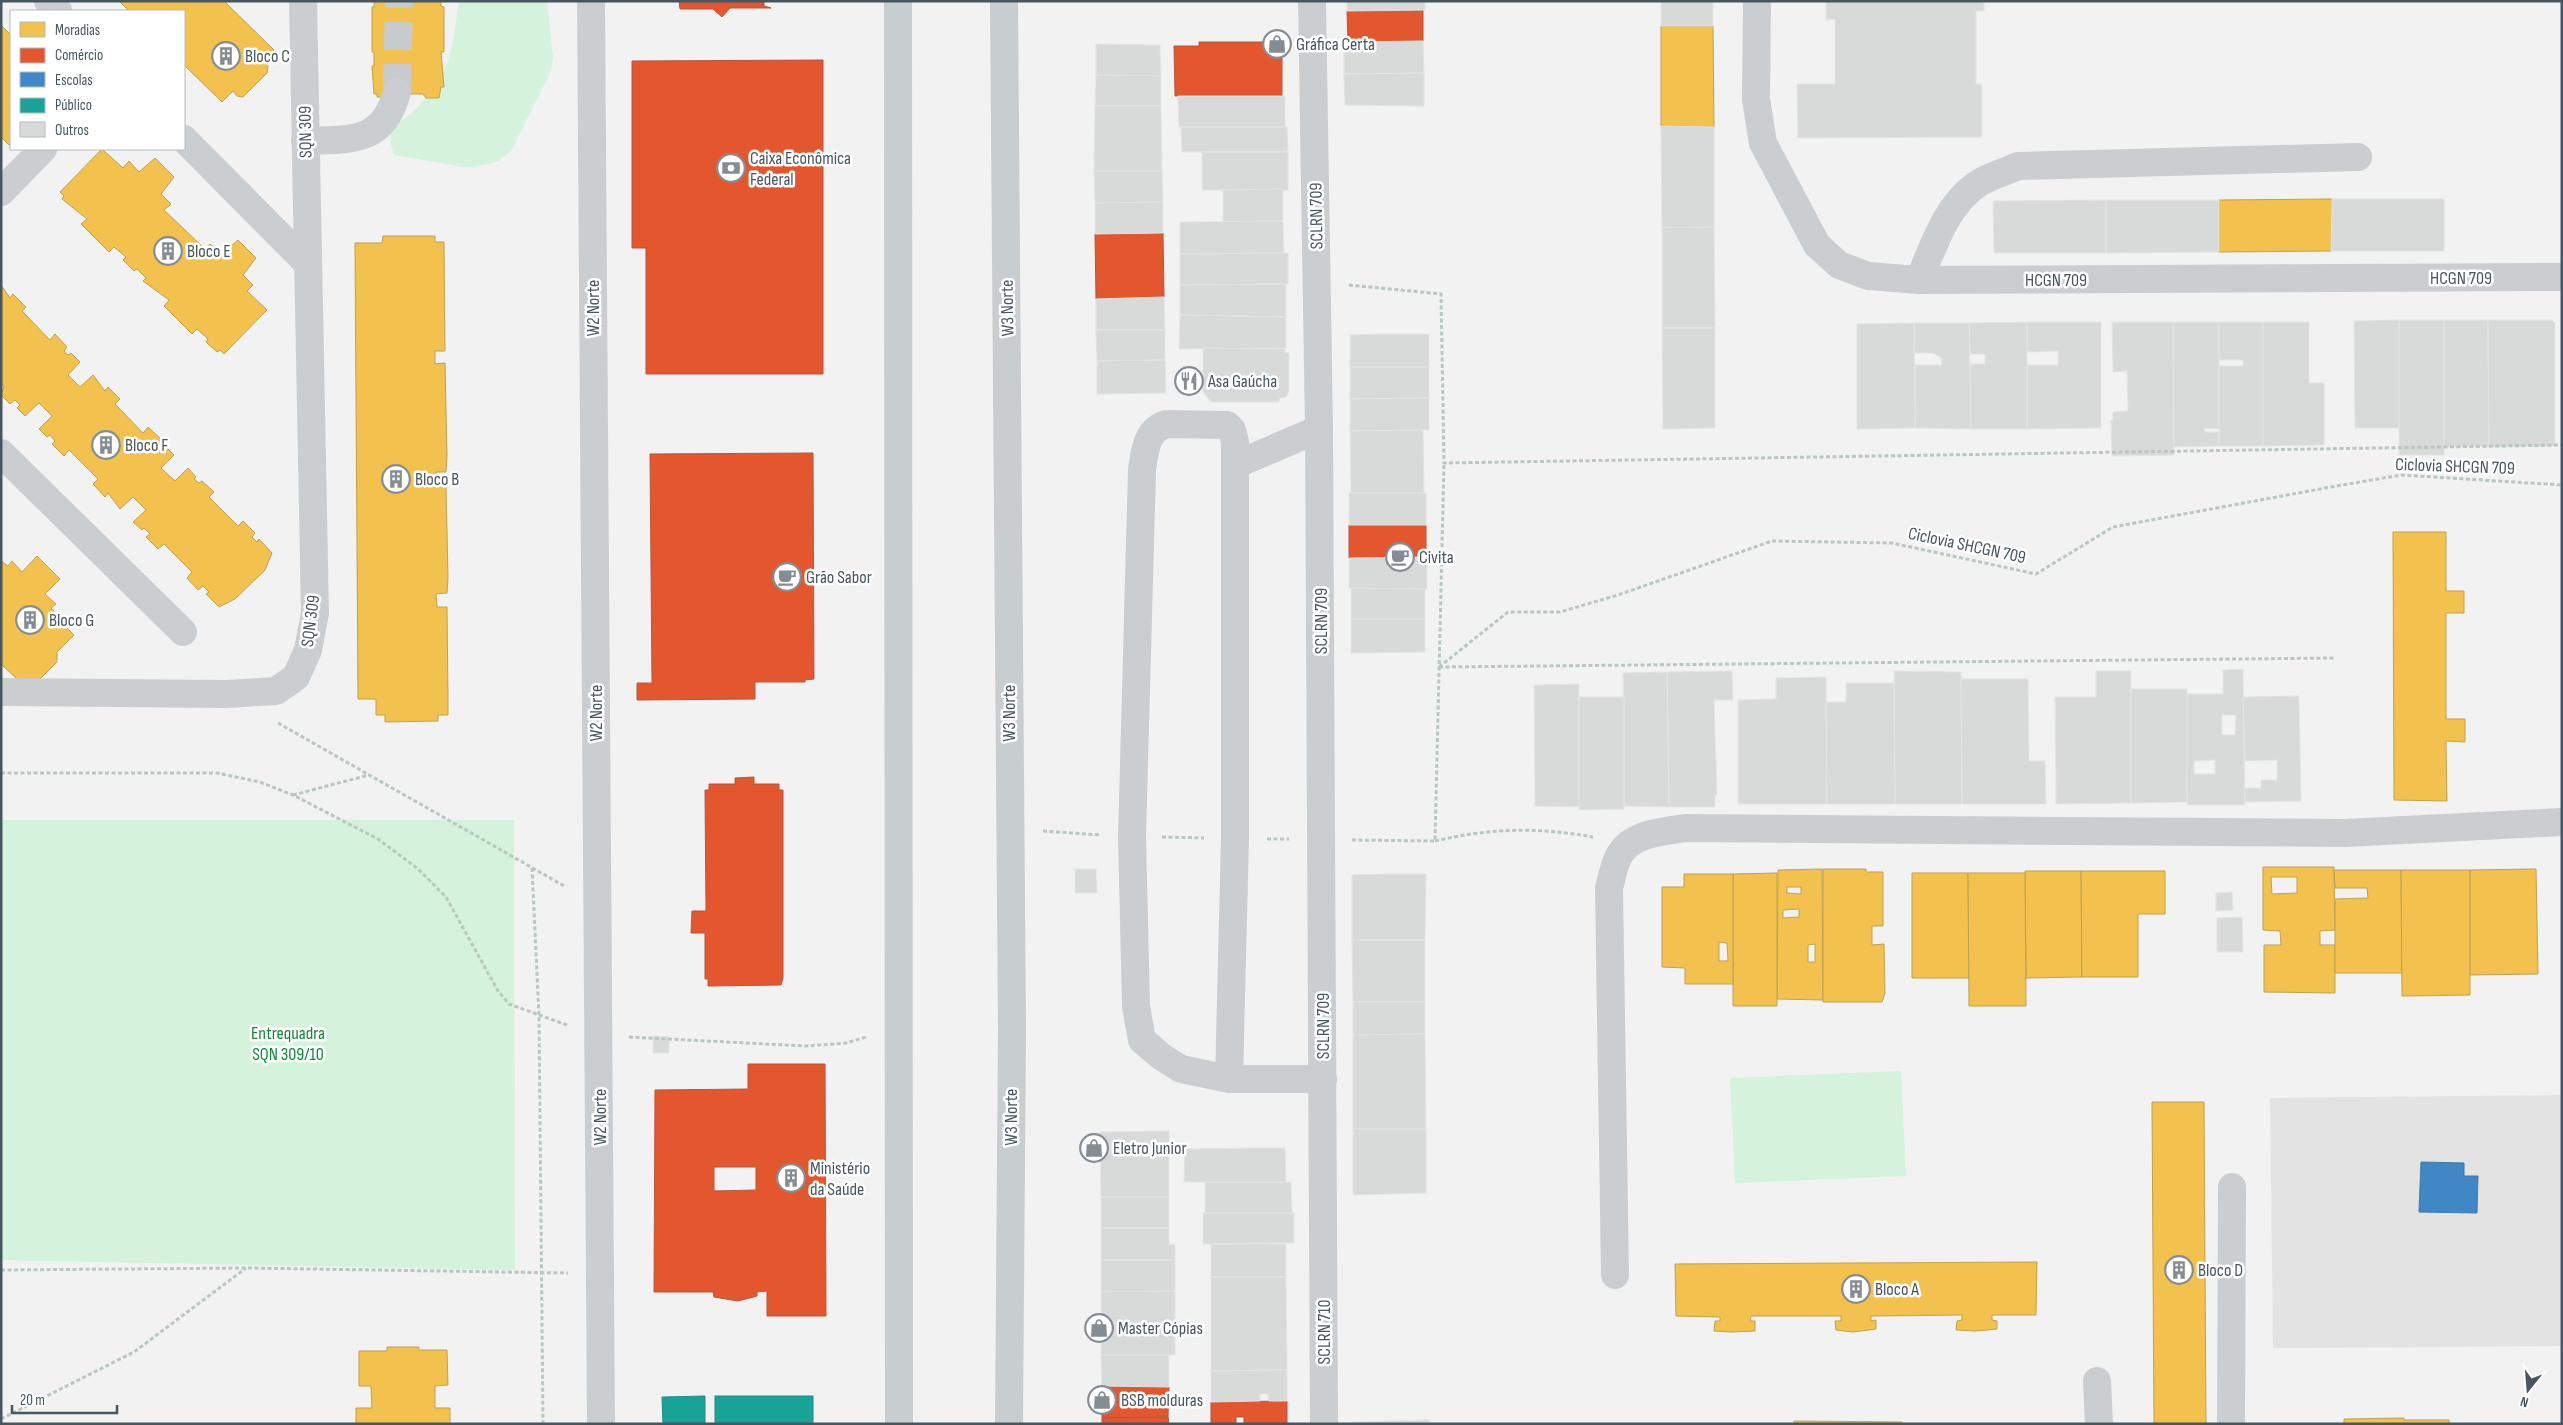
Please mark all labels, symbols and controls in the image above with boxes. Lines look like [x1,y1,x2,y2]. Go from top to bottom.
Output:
legend [10,10,185,150]
text: Moradias [55,21,100,40]
shop icon: Gráfica Certa [1262,29,1292,59]
place label: Gráfica Certa [1296,34,1375,55]
building icon: Bloco C [211,41,241,71]
text: Comércio [55,46,103,65]
place label: Bloco C [245,46,290,67]
text: Escolas [55,71,93,90]
text: Público [55,96,92,115]
street label: SQN 309 [295,106,316,158]
text: Outros [55,121,89,140]
place label: Caixa Econômica Federal [750,148,851,190]
bank icon: Caixa Econômica Federal [716,153,746,183]
street label: SCLRN 709 [1305,183,1328,249]
building icon: Bloco E [153,236,183,266]
place label: Bloco E [187,241,231,262]
street label: HCGN 709 [2430,268,2492,289]
street label: HCGN 709 [2025,270,2087,291]
street label: W3 Norte [997,279,1018,337]
street label: W2 Norte [583,280,604,336]
restaurant icon: Asa Gaúcha [1174,366,1204,396]
place label: Asa Gaúcha [1207,371,1277,392]
building icon: Bloco F [91,430,121,460]
place label: Bloco F [125,435,168,456]
street label: Ciclovia SHCGN 709 [2395,454,2515,479]
building icon: Bloco B [381,464,411,494]
place label: Bloco B [415,469,459,490]
street label: Ciclovia SHCGN 709 [1906,523,2028,568]
cafe icon: Civita [1385,542,1415,572]
place label: Civita [1419,547,1454,568]
cafe icon: Grão Sabor [772,562,802,592]
place label: Grão Sabor [806,567,872,588]
street label: SCLRN 709 [1311,588,1332,654]
street label: SQN 309 [297,594,324,648]
building icon: Bloco G [15,605,45,635]
place label: Bloco G [49,610,94,631]
street label: W2 Norte [586,685,607,741]
street label: W3 Norte [999,685,1020,741]
street label: SCLRN 709 [1313,993,1334,1059]
park label: Entrequadra SQN 309/10 [251,1023,325,1065]
street label: W2 Norte [590,1089,611,1145]
street label: W3 Norte [1001,1089,1022,1145]
shop icon: Eletro Junior [1079,1133,1109,1163]
place label: Eletro Junior [1113,1138,1187,1159]
place label: Ministério da Saúde [810,1158,870,1200]
building icon: Ministério da Saúde [776,1163,806,1193]
building icon: Bloco D [2164,1255,2194,1285]
place label: Bloco D [2198,1260,2243,1281]
building icon: Bloco A [1841,1274,1871,1304]
place label: Bloco A [1875,1279,1919,1300]
street label: SCLRN 710 [1314,1299,1335,1365]
shop icon: Master Cópias [1084,1313,1114,1343]
place label: Master Cópias [1118,1318,1203,1339]
north arrow [2503,1365,2553,1415]
scale bar [12,1382,118,1414]
shop icon: BSB molduras [1087,1385,1117,1415]
place label: BSB molduras [1121,1390,1203,1411]
text: 20 m [20,1391,45,1410]
text: N [2518,1393,2530,1411]

